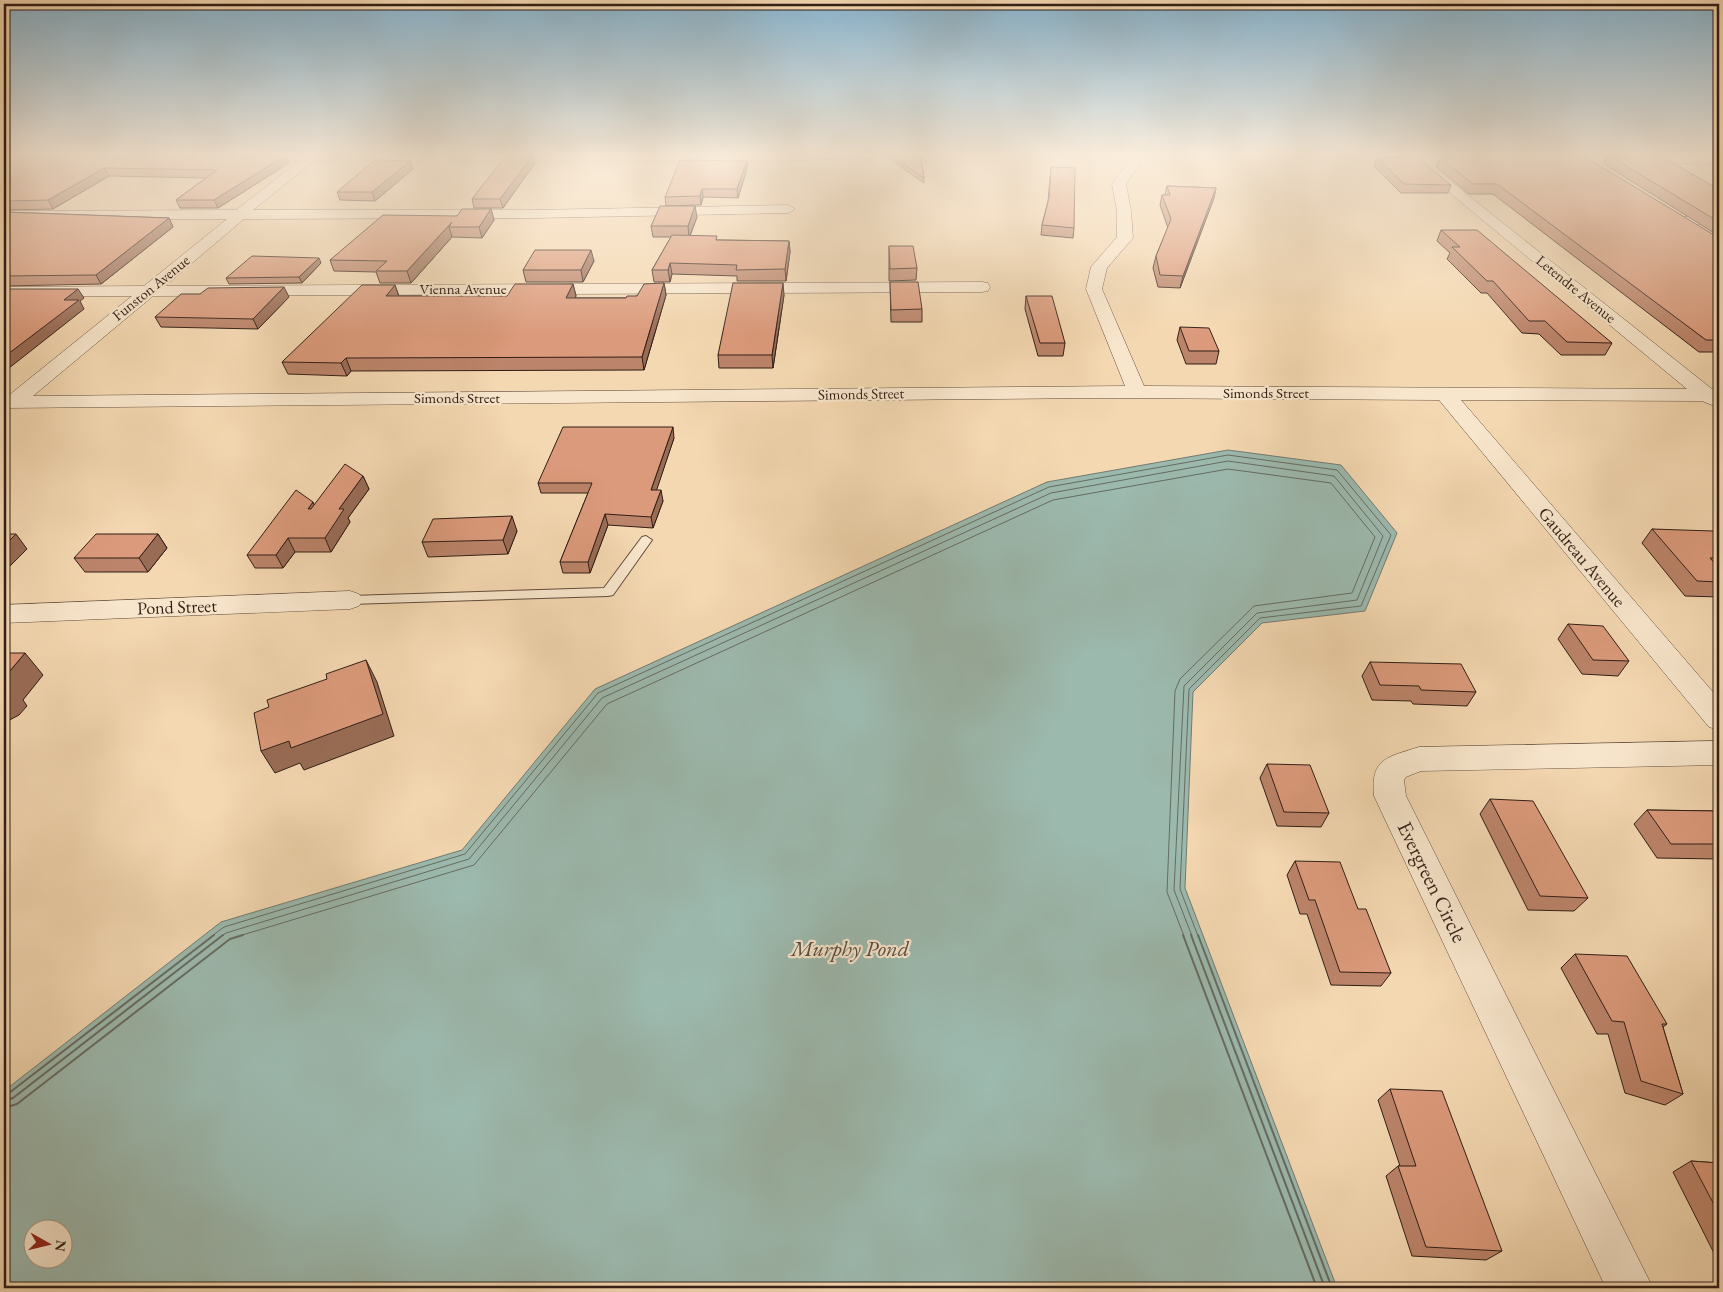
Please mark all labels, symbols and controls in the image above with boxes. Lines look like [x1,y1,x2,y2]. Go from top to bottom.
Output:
street label: Funston Avenue [108,250,193,325]
street label: Letendre Avenue [1532,251,1620,327]
street label: Vienna Avenue [419,279,507,298]
street label: Simonds Street [818,383,904,404]
street label: Simonds Street [1223,383,1309,402]
street label: Simonds Street [414,388,500,407]
street label: Gaudreau Avenue [1534,502,1631,612]
street label: Pond Street [137,594,218,619]
street label: Evergreen Circle [1391,817,1473,947]
water label: Murphy Pond [789,934,910,963]
north arrow [22,1220,72,1270]
text: N [51,1239,71,1253]

